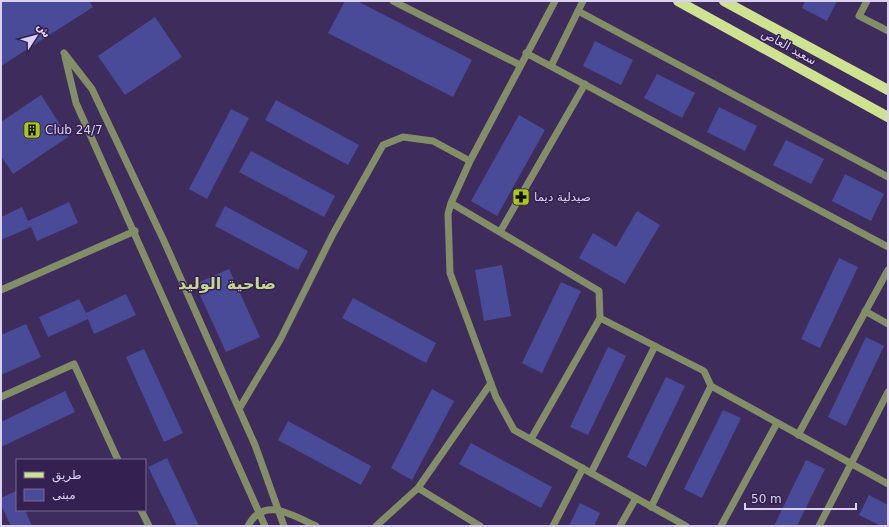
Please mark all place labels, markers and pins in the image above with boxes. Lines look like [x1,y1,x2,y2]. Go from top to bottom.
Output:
building icon: Club 24/7 [22,120,42,140]
place label: Club 24/7 [45,123,103,137]
pharmacy icon: صيدلية ديما [511,187,531,207]
place label: صيدلية ديما [534,190,591,204]

